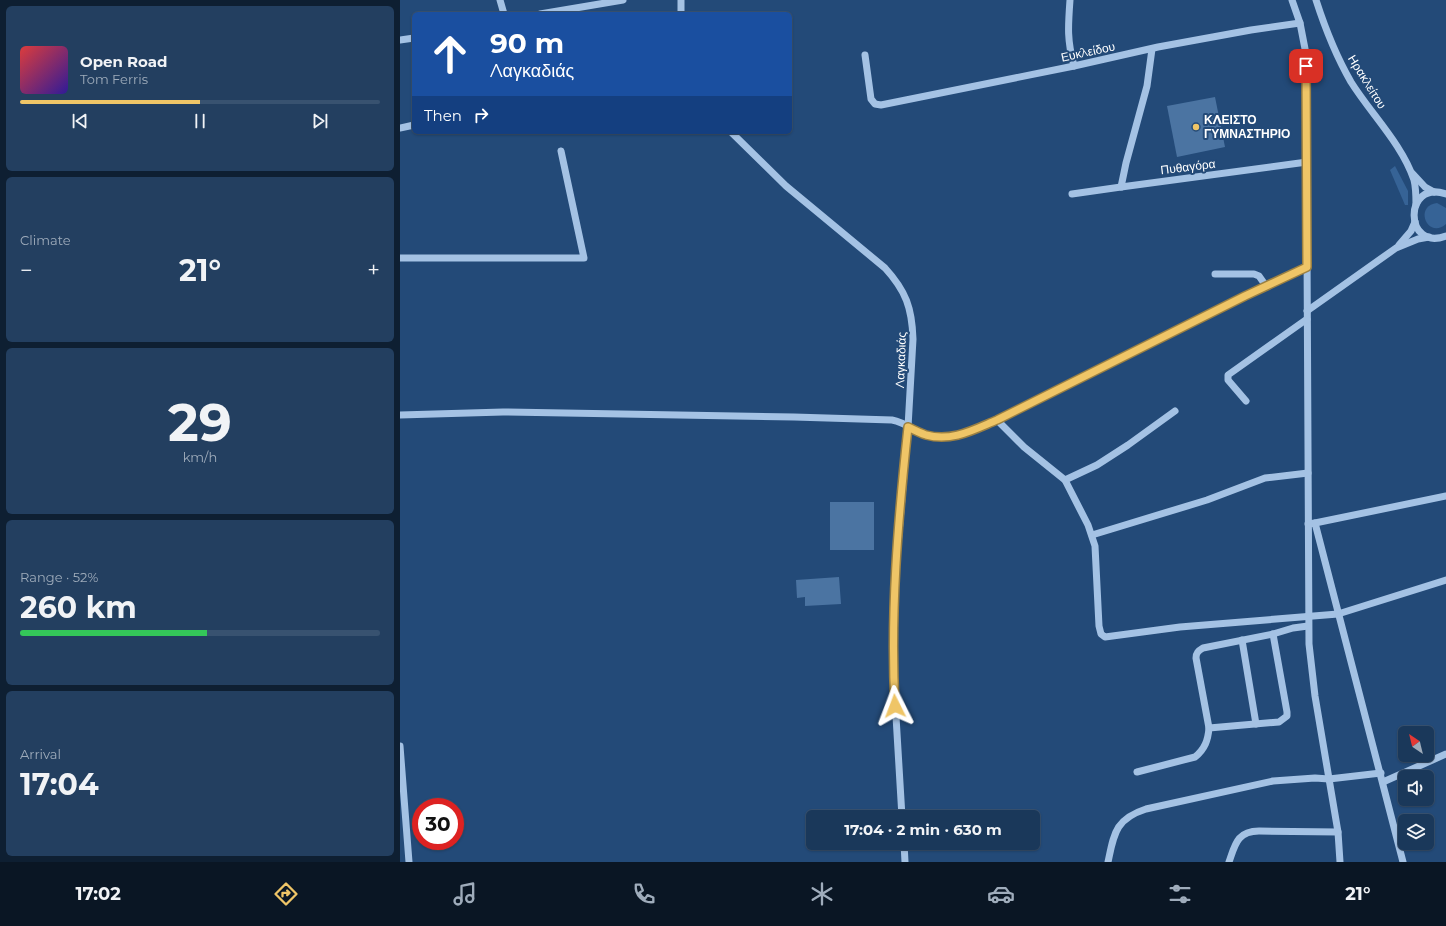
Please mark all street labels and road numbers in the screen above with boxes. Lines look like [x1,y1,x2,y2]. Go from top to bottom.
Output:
street label: Ευκλείδου [1059,38,1116,65]
street label: Ηρακλείτου [1345,52,1390,111]
street label: Πυθαγόρα [1160,156,1216,177]
street label: Λαγκαδιάς [892,331,909,388]

